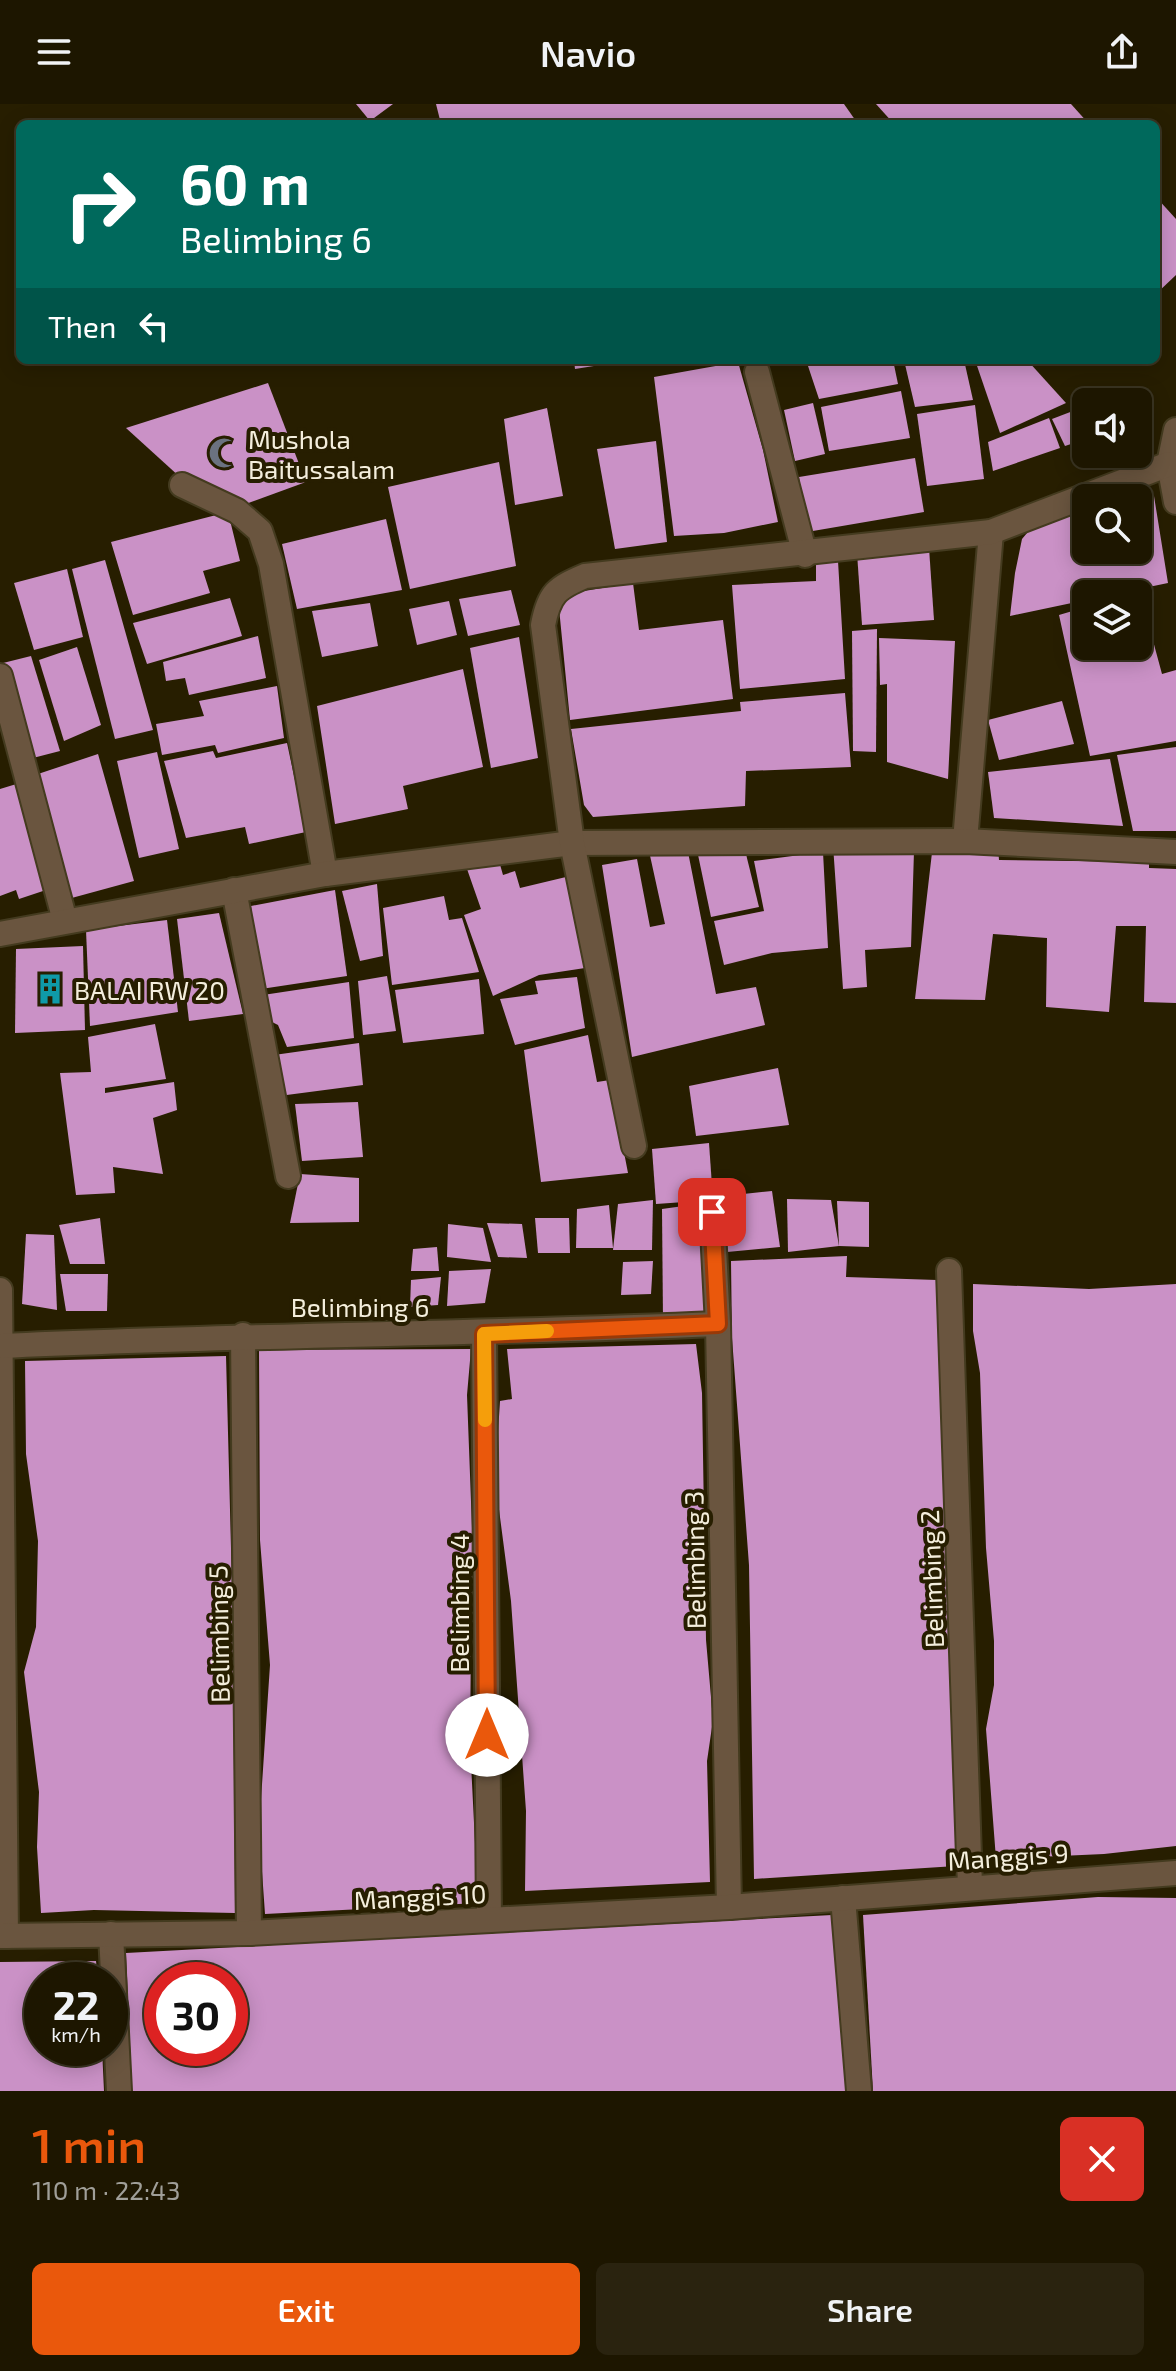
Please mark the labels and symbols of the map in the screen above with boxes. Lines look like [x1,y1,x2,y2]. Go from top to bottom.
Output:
place label: Mushola Baitussalam [248,423,395,484]
mosque icon: Mushola Baitussalam [207,436,241,470]
building icon: BALAI RW 20 [33,972,67,1006]
place label: BALAI RW 20 [74,974,225,1005]
pin [678,1178,746,1246]
street label: Belimbing 6 [291,1291,429,1322]
street label: Belimbing 3 [677,1491,711,1629]
street label: Belimbing 2 [913,1509,949,1649]
street label: Belimbing 4 [443,1533,474,1673]
street label: Belimbing 5 [201,1565,235,1703]
position arrow [445,1693,529,1777]
street label: Manggis 9 [946,1836,1070,1876]
street label: Manggis 10 [353,1877,487,1915]
speed limit sign: 30 [144,1962,248,2066]

